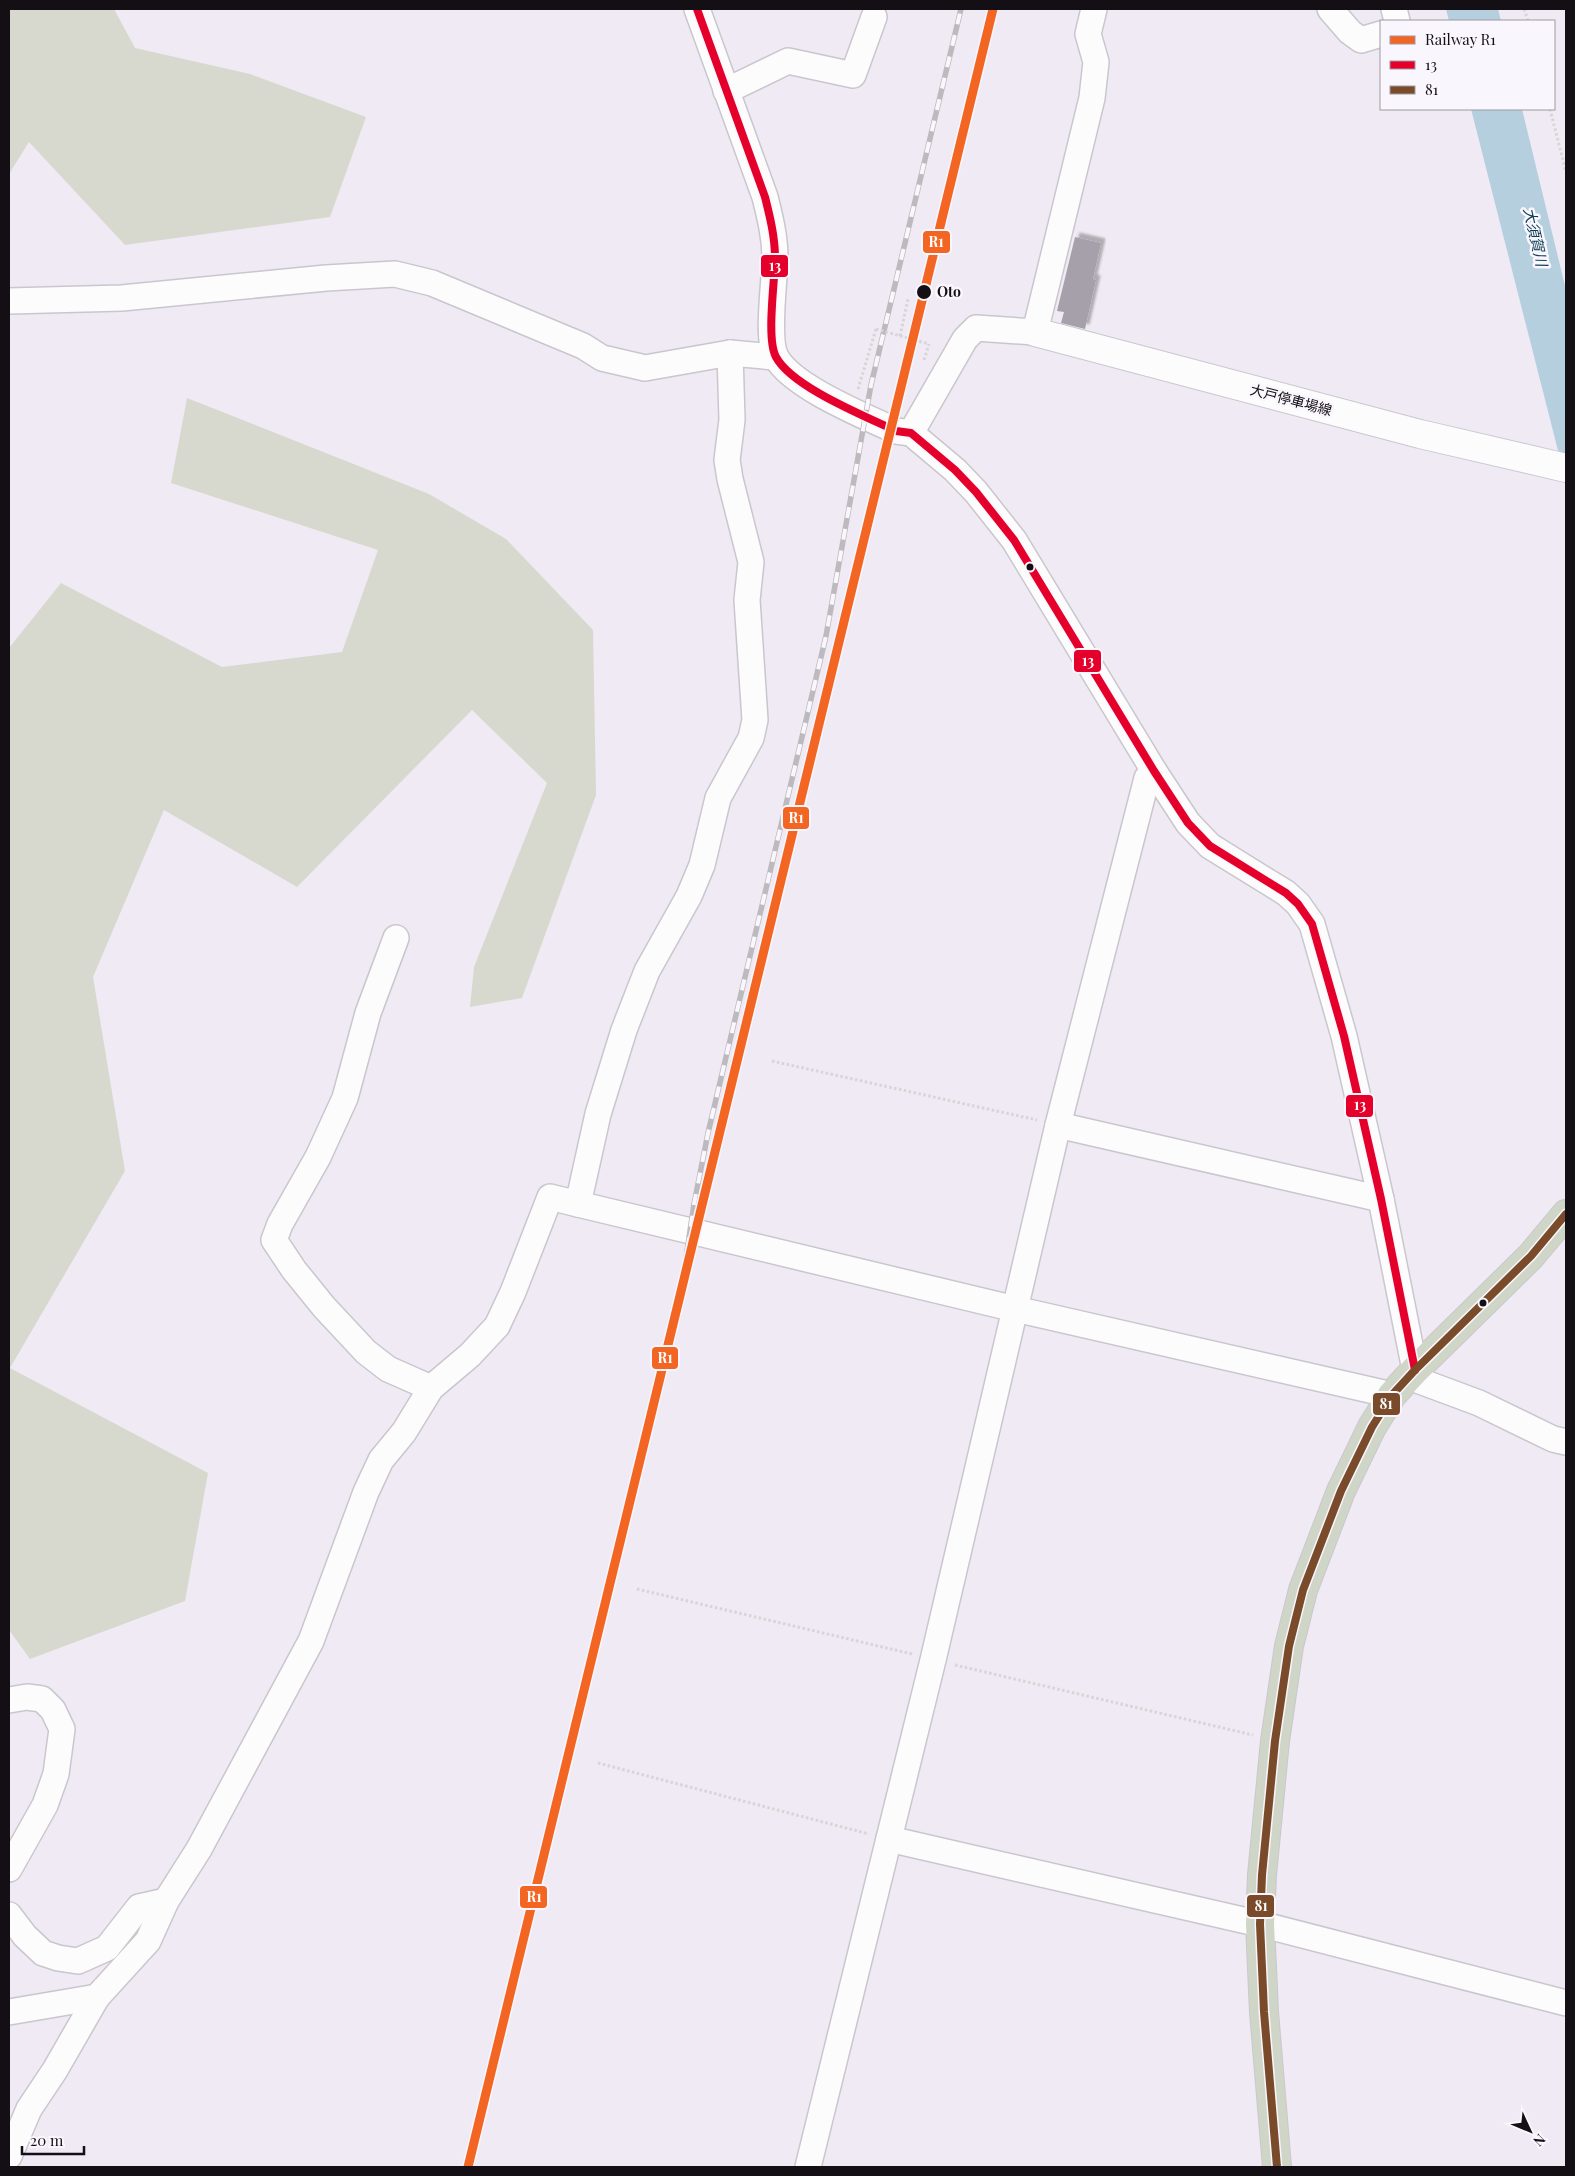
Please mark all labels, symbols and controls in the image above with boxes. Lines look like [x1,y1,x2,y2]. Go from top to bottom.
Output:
legend [1380,20,1555,110]
text: Railway R1 [1425,29,1496,49]
text: 13 [1425,54,1437,74]
text: 81 [1425,79,1439,99]
water label: 大須賀川 [1519,205,1553,270]
line badge: R1 [922,230,951,254]
text: R1 [928,232,944,251]
line badge: 13 [760,254,789,278]
text: 13 [769,256,781,275]
place label: Oto [937,282,961,301]
marker: Oto [915,283,933,301]
street label: 大戸停車場線 [1248,379,1334,420]
unlabelled marker [1025,562,1035,572]
line badge: 13 [1073,649,1102,673]
text: 13 [1082,651,1094,670]
line badge: R1 [782,806,810,830]
text: R1 [788,808,804,827]
line badge: 13 [1345,1094,1374,1118]
text: 13 [1354,1095,1366,1114]
unlabelled marker [1478,1298,1488,1308]
line badge: R1 [651,1346,679,1370]
text: R1 [657,1348,673,1367]
line badge: 81 [1372,1392,1401,1416]
text: 81 [1379,1394,1393,1413]
line badge: R1 [519,1885,548,1909]
text: R1 [526,1887,542,1906]
line badge: 81 [1246,1894,1275,1918]
text: 81 [1254,1896,1268,1915]
north arrow [1505,2106,1555,2156]
scale bar [22,2124,85,2156]
text: 20 m [30,2130,64,2150]
text: N [1529,2130,1550,2151]

